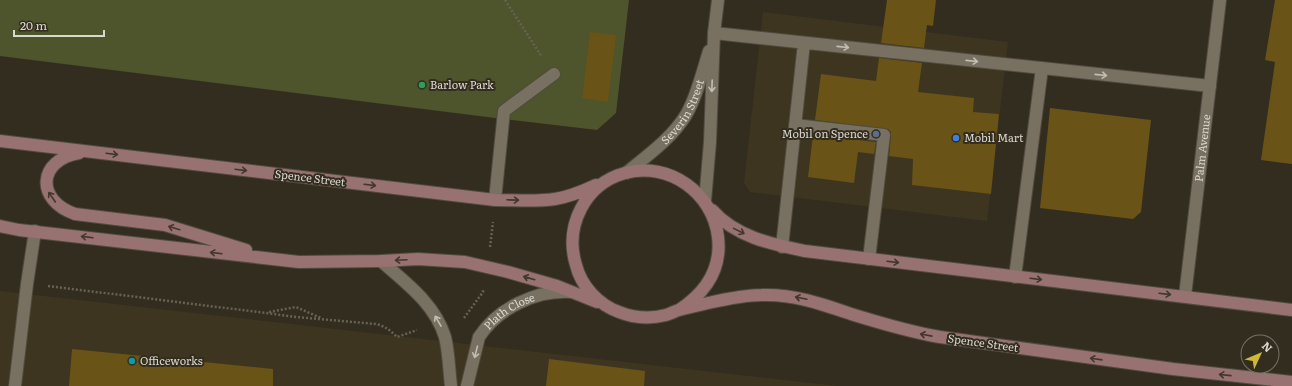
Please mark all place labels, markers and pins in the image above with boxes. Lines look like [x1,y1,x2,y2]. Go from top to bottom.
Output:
place label: Barlow Park [430,76,494,92]
marker: Barlow Park [417,80,427,90]
place label: Mobil on Spence [782,125,868,141]
marker: Mobil on Spence [871,129,881,139]
place label: Mobil Mart [964,129,1024,145]
marker: Mobil Mart [951,133,961,143]
place label: Officeworks [140,352,203,368]
marker: Officeworks [127,356,137,366]

